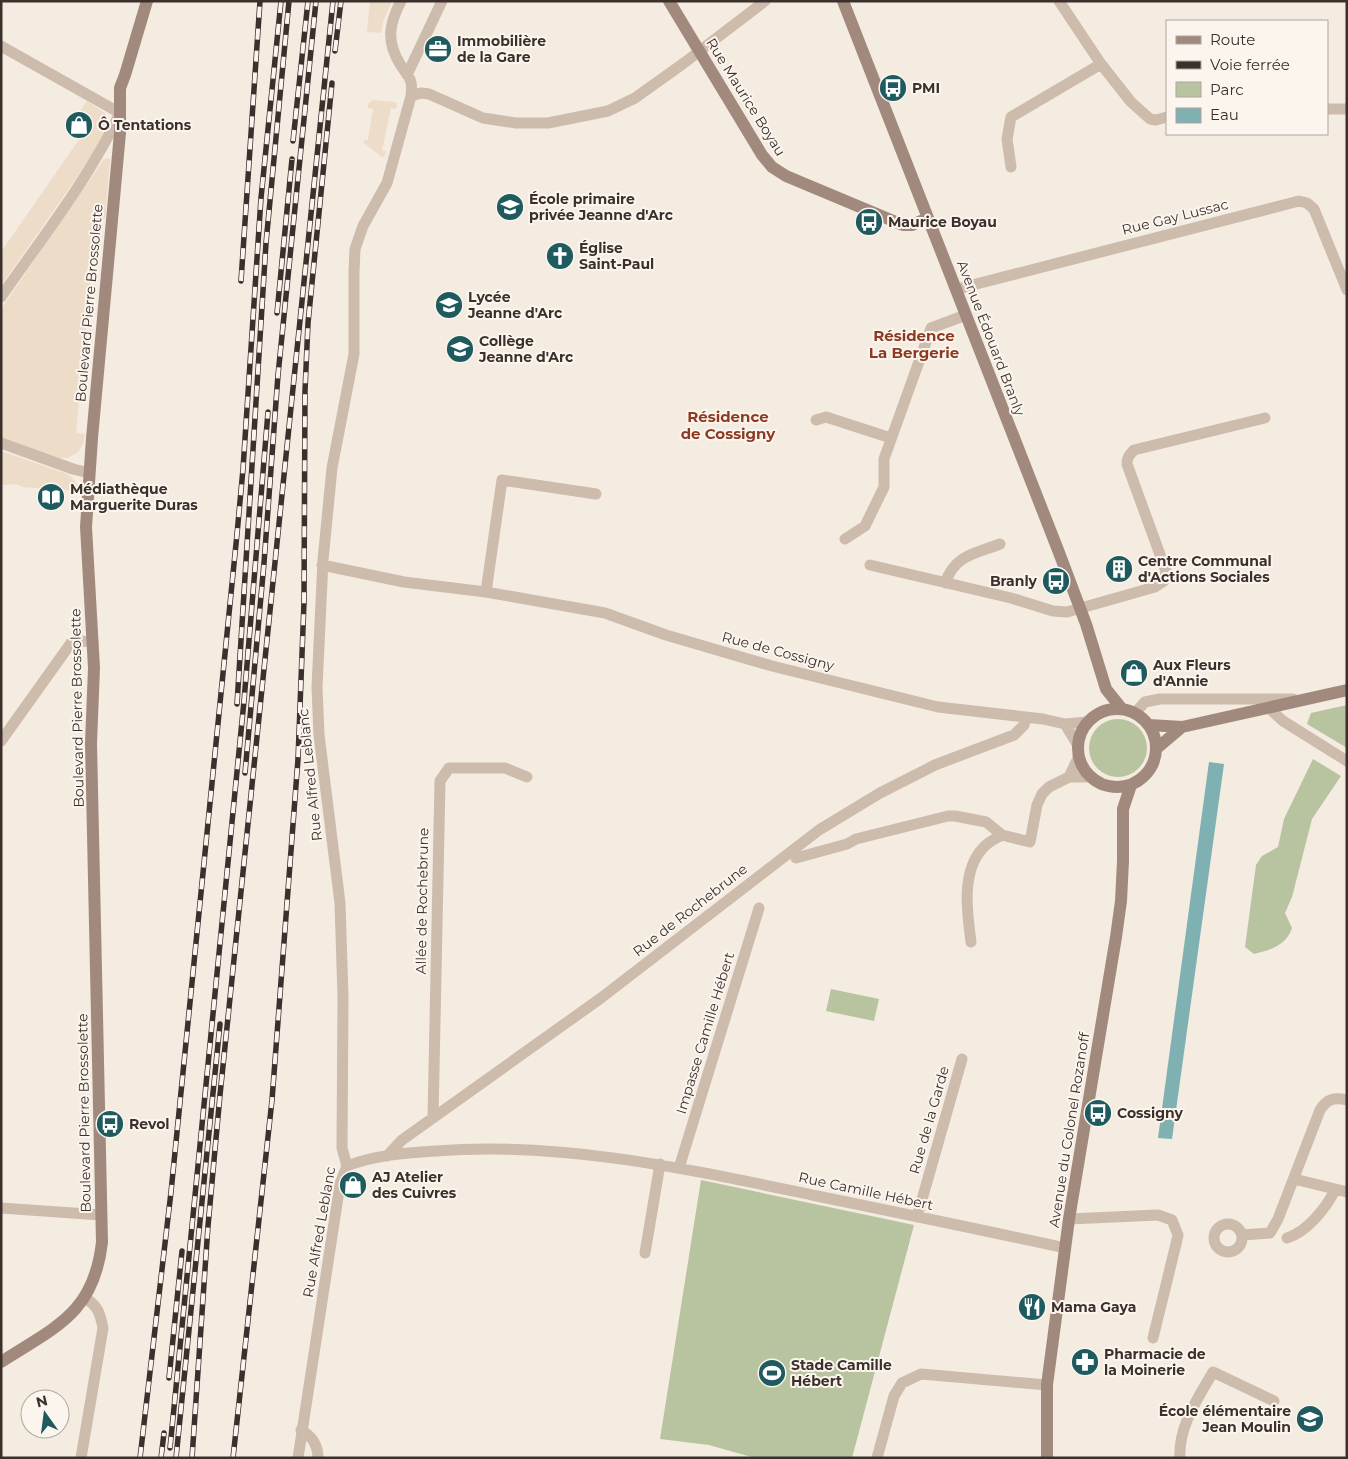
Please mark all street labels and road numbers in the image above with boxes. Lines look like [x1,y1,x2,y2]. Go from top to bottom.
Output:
street label: Rue Maurice Boyau [702,35,790,159]
street label: Rue Gay Lussac [1120,195,1230,239]
street label: Boulevard Pierre Brossolette [71,203,107,403]
street label: Avenue Édouard Branly [953,258,1029,419]
street label: Boulevard Pierre Brossolette [66,608,88,808]
street label: Rue de Cossigny [720,627,836,675]
street label: Rue Alfred Leblanc [294,708,326,842]
street label: Allée de Rochebrune [412,827,432,975]
street label: Rue de Rochebrune [629,860,751,960]
street label: Impasse Camille Hébert [672,950,738,1116]
street label: Boulevard Pierre Brossolette [73,1013,95,1213]
street label: Avenue du Colonel Rozanoff [1045,1030,1094,1229]
street label: Rue de la Garde [905,1064,953,1176]
street label: Rue Alfred Leblanc [299,1165,339,1299]
street label: Rue Camille Hébert [797,1168,935,1214]

